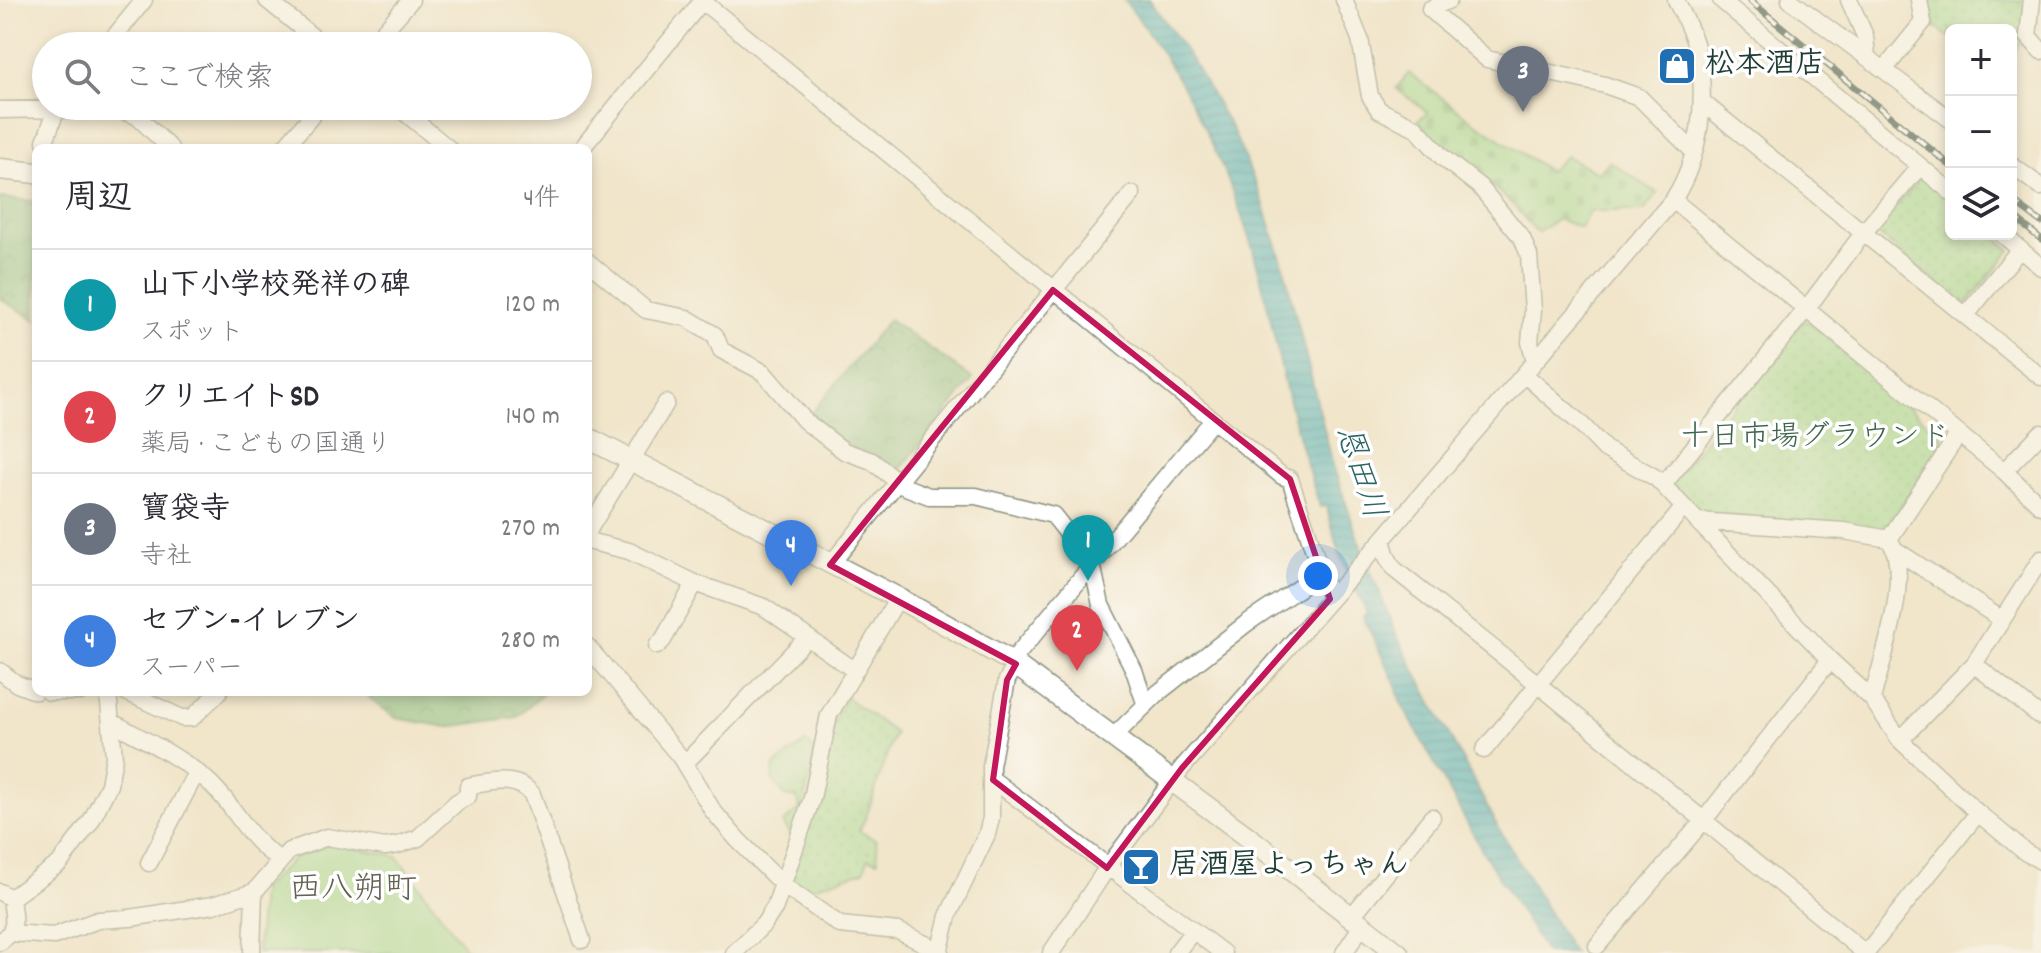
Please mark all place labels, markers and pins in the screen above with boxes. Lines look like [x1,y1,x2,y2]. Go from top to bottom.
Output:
shop icon: 松本酒店 [1656,45,1698,87]
place label: 松本酒店 [1705,45,1825,88]
pin: 3 [1497,46,1549,112]
pin: 1 [1062,515,1114,581]
pin: 4 [765,520,817,586]
pin: 2 [1051,605,1103,671]
bar icon: 居酒屋よっちゃん [1120,846,1162,888]
place label: 居酒屋よっちゃん [1169,846,1409,889]

